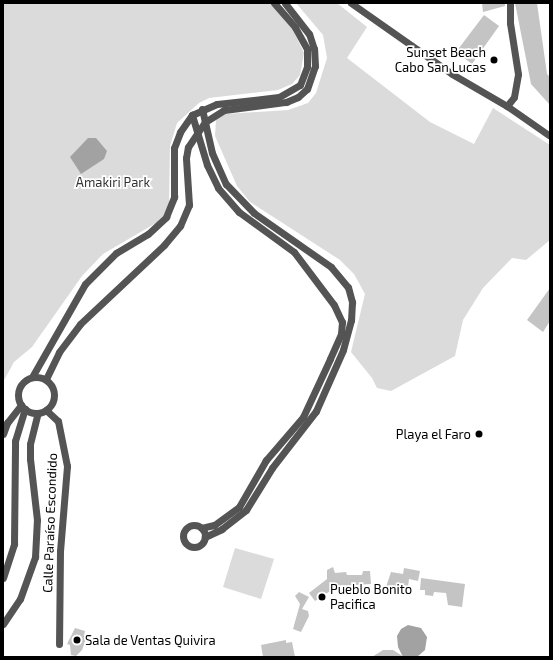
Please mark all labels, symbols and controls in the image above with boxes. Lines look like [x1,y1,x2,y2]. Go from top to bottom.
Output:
place label: Sunset Beach Cabo San Lucas [395,45,486,76]
marker: Sunset Beach Cabo San Lucas [489,55,499,65]
park label: Amakiri Park [76,174,150,190]
place label: Playa el Faro [395,426,471,442]
marker: Playa el Faro [474,429,484,439]
street label: Calle Paraíso Escondido [40,453,60,593]
place label: Pueblo Bonito Pacifica [330,582,412,613]
marker: Pueblo Bonito Pacifica [317,592,327,602]
place label: Sala de Ventas Quivira [85,632,216,648]
marker: Sala de Ventas Quivira [72,635,82,645]

